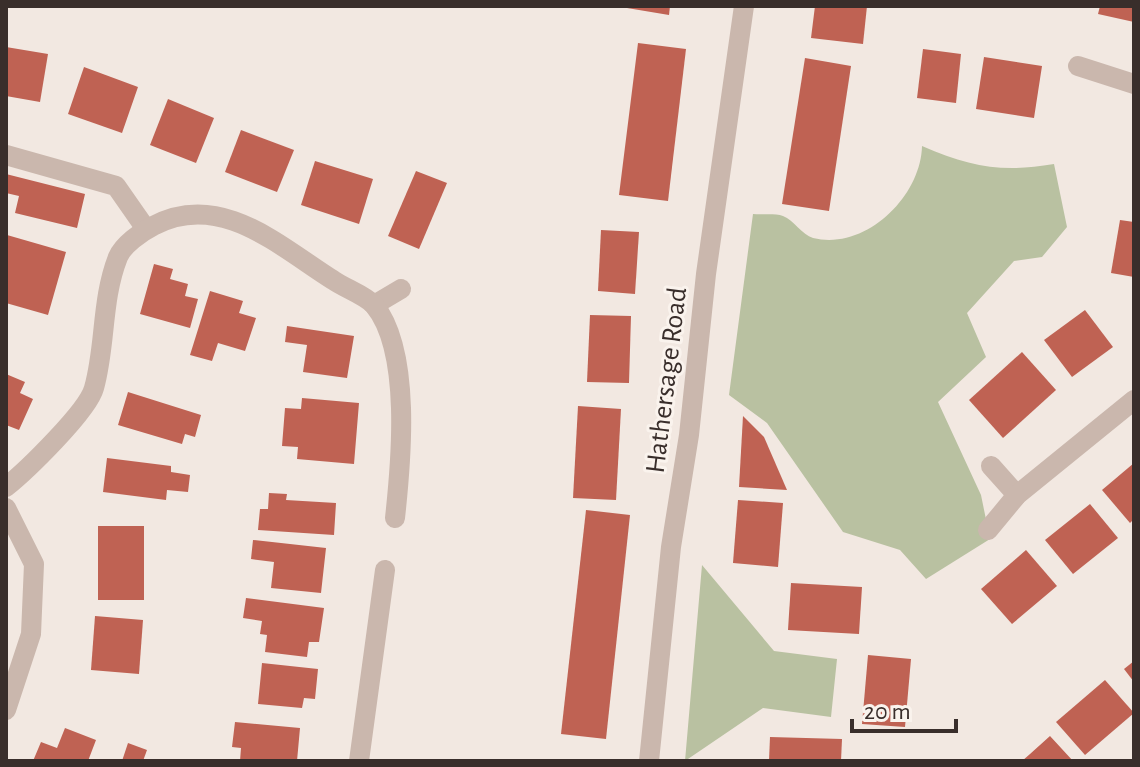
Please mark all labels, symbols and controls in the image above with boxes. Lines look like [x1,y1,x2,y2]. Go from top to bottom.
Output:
street label: Hathersage Road [642,286,692,475]
scale bar [852,683,956,733]
text: 20 m [864,700,911,724]

